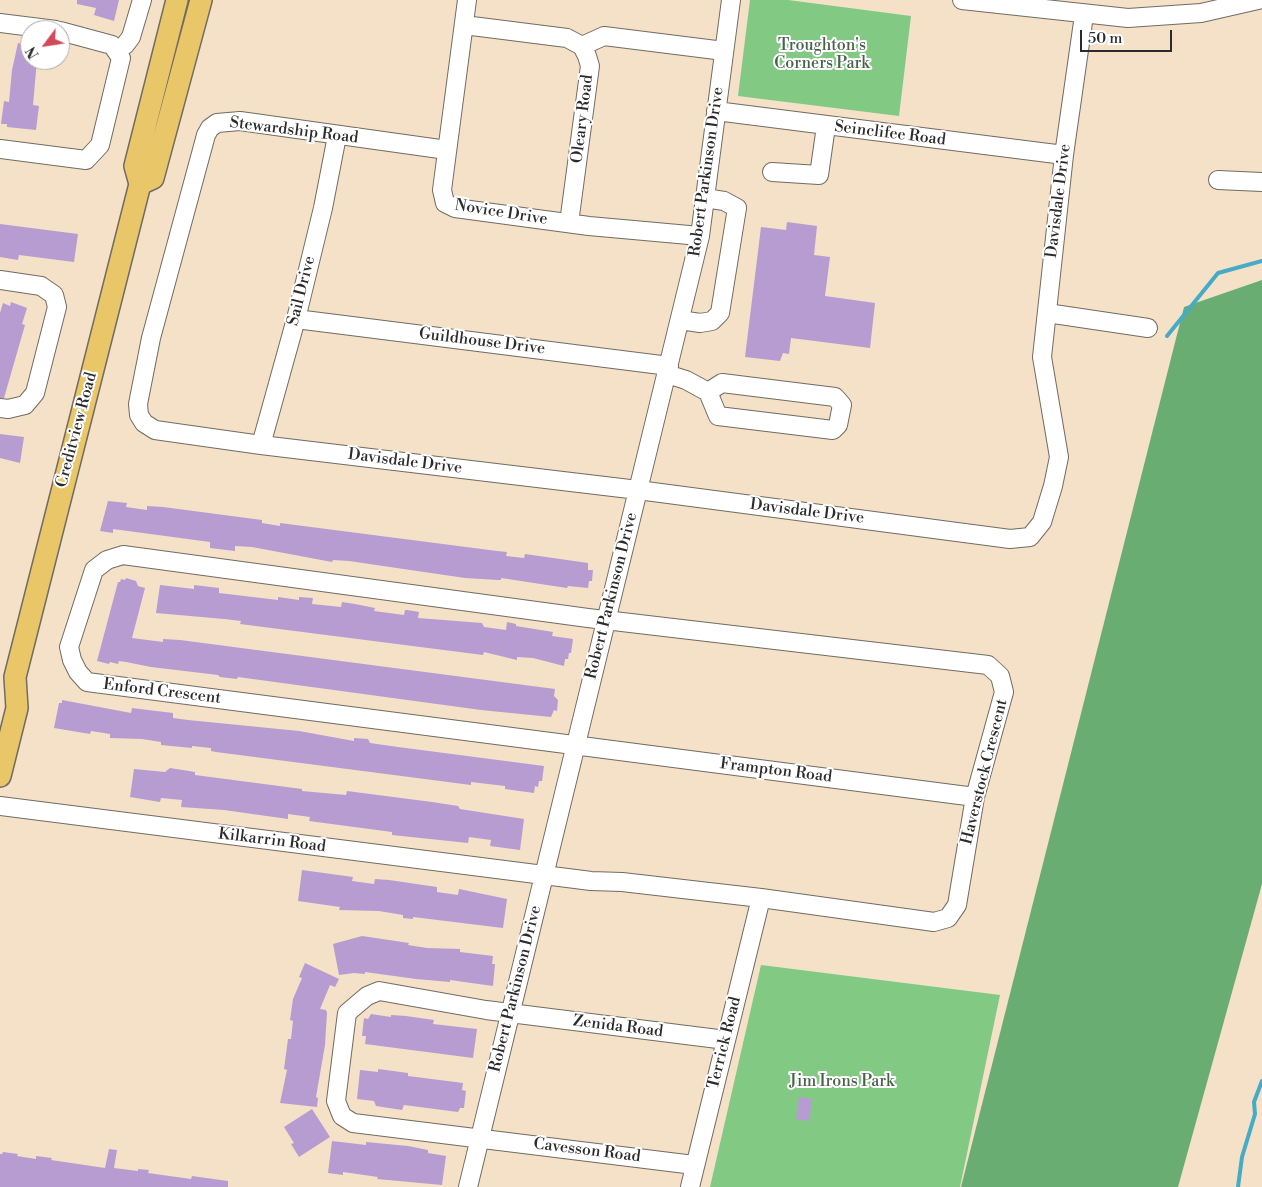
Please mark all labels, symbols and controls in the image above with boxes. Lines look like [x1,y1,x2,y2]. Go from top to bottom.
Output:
north arrow [20,20,70,70]
scale bar [1082,20,1174,52]
text: 50 m [1088,29,1122,48]
park label: Troughton's Corners Park [774,36,870,74]
text: N [22,43,44,62]
street label: Oleary Road [568,74,598,164]
street label: Robert Parkinson Drive [686,86,728,258]
street label: Stewardship Road [229,114,359,148]
street label: Seinclifee Road [833,118,947,150]
street label: Davisdale Drive [1042,143,1076,259]
street label: Novice Drive [453,196,549,230]
street label: Sail Drive [284,254,320,328]
street label: Guildhouse Drive [418,325,546,359]
street label: Creditview Road [52,370,102,490]
street label: Davisdale Drive [347,445,463,479]
street label: Davisdale Drive [749,495,865,529]
street label: Robert Parkinson Drive [582,511,642,681]
street label: Enford Crescent [102,675,222,709]
street label: Haverstock Crescent [958,697,1012,847]
street label: Frampton Road [719,755,833,787]
street label: Kilkarrin Road [217,825,327,857]
street label: Robert Parkinson Drive [486,904,546,1074]
street label: Terrick Road [704,995,746,1091]
street label: Zenida Road [572,1012,664,1042]
park label: Jim Irons Park [790,1072,894,1092]
street label: Cavesson Road [532,1135,642,1167]

